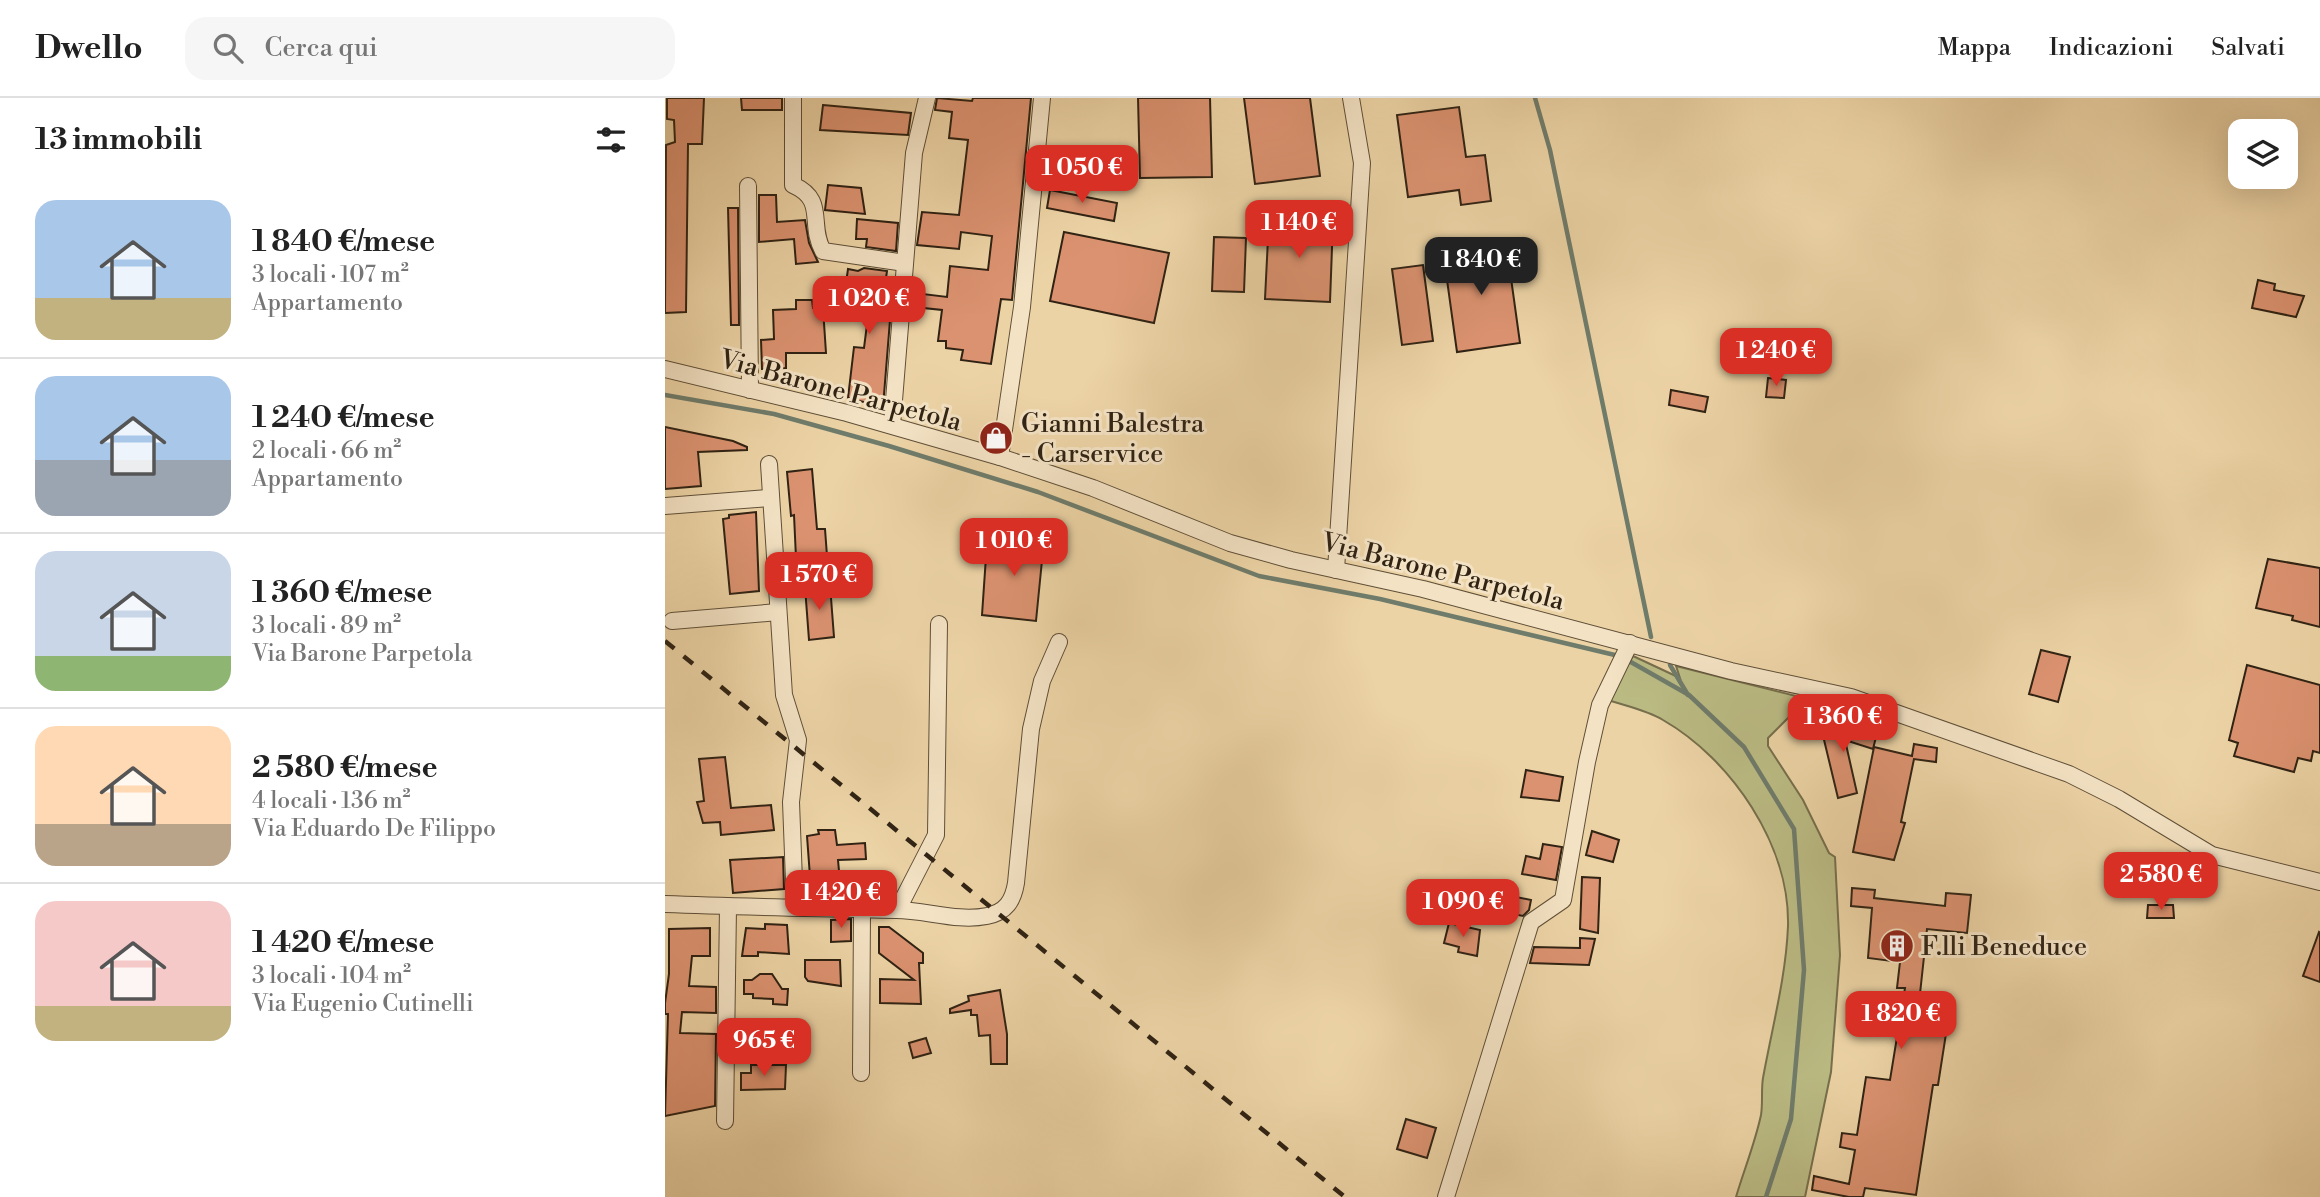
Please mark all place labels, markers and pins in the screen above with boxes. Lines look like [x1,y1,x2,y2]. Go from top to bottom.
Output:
pin: 1 050 € [1017,146,1147,205]
pin: 1 140 € [1234,200,1364,260]
pin: 1 840 € [1416,238,1546,297]
pin: 1 020 € [804,276,934,336]
pin: 1 240 € [1711,328,1841,388]
place label: Gianni Balestra - Carservice [1021,408,1205,470]
shop icon: Gianni Balestra - Carservice [977,419,1015,457]
pin: 1 010 € [949,518,1079,578]
pin: 1 570 € [754,552,884,612]
pin: 1 360 € [1778,694,1908,754]
pin: 2 580 € [2096,852,2226,912]
pin: 1 420 € [776,870,906,930]
pin: 1 090 € [1398,880,1528,939]
building icon: F.lli Beneduce [1878,927,1916,965]
place label: F.lli Beneduce [1921,931,2087,963]
pin: 1 820 € [1836,992,1966,1051]
pin: 965 € [715,1018,813,1078]

